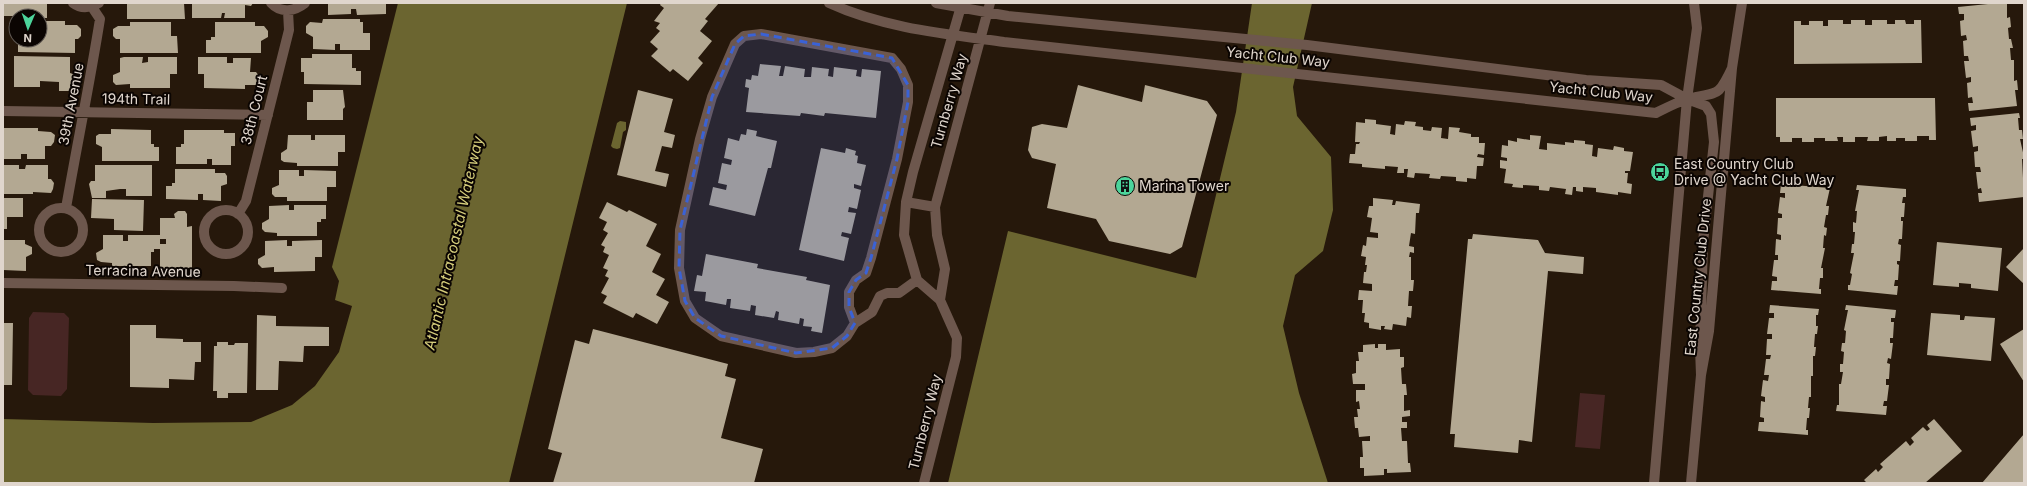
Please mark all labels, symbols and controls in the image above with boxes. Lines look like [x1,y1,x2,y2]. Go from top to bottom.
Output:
north arrow [8,8,48,48]
text: N [23,31,32,45]
street label: Yacht Club Way [1225,43,1331,70]
street label: Turnberry Way [927,51,970,150]
street label: 39th Avenue [54,61,87,147]
street label: 38th Court [237,73,270,146]
street label: Yacht Club Way [1548,78,1654,105]
street label: 194th Trail [102,89,170,108]
water label: Atlantic Intracoastal Waterway [419,134,488,353]
place label: East Country Club Drive @ Yacht Club Way [1674,155,1834,188]
bus stop icon: East Country Club Drive @ Yacht Club Way [1649,161,1671,183]
building icon: Marina Tower [1114,175,1136,197]
place label: Marina Tower [1139,177,1229,194]
street label: East Country Club Drive [1681,197,1714,357]
street label: Terracina Avenue [85,261,201,280]
street label: Turnberry Way [904,372,945,472]

